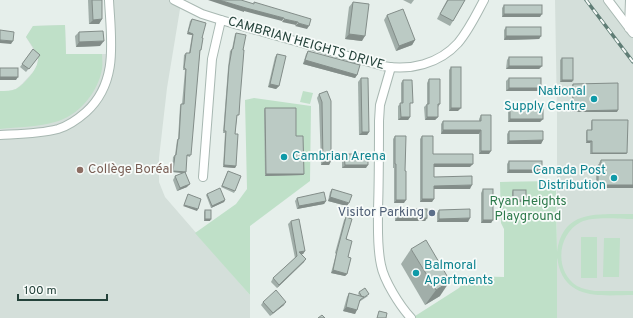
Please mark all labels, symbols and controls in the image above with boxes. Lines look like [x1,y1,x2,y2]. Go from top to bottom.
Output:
street label: CAMBRIAN HEIGHTS DRIVE [226,14,386,74]
place label: National Supply Centre [504,84,586,115]
marker: National Supply Centre [589,94,599,104]
place label: Cambrian Arena [292,149,386,165]
marker: Cambrian Arena [279,152,289,162]
place label: Collège Boréal [88,162,173,178]
place label: Canada Post Distribution [533,163,606,194]
marker: Collège Boréal [75,165,85,175]
marker: Canada Post Distribution [609,173,619,183]
park label: Ryan Heights Playground [489,194,567,225]
place label: Visitor Parking [338,205,424,221]
marker: Visitor Parking [427,208,437,218]
place label: Balmoral Apartments [424,258,493,289]
marker: Balmoral Apartments [411,268,421,278]
scale bar [18,276,107,302]
text: 100 m [24,283,57,299]

